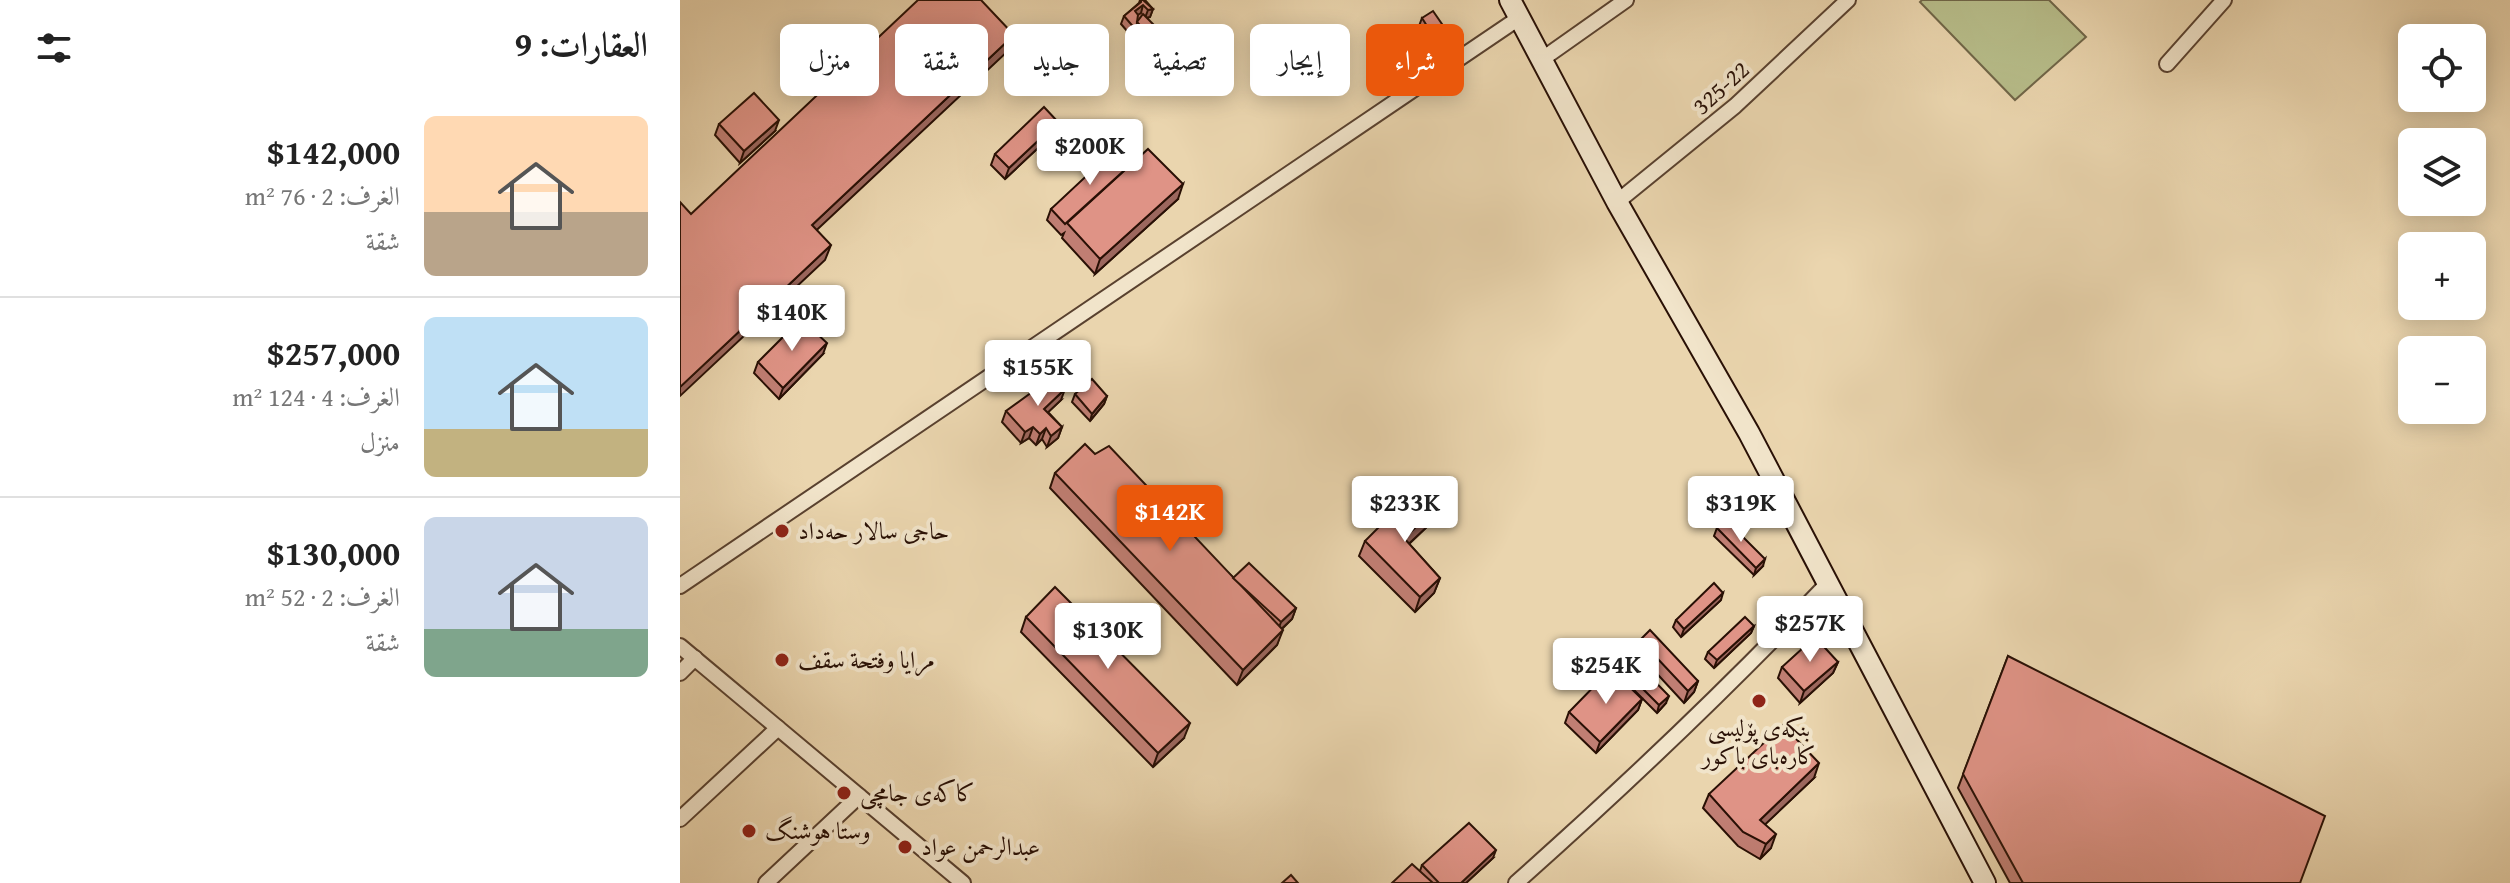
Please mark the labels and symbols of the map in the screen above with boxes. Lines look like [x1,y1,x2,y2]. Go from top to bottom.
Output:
street label: 325-22 [1684,53,1757,123]
pin: $200K [1034,119,1146,187]
pin: $140K [736,285,848,353]
pin: $155K [982,340,1094,408]
pin: $233K [1349,476,1461,544]
pin: $319K [1685,476,1797,544]
pin: $142K [1114,485,1226,553]
place label: حاجی سالار حەداد [798,513,949,548]
marker: حاجی سالار حەداد [773,522,791,540]
pin: $257K [1754,596,1866,664]
pin: $130K [1052,603,1164,671]
pin: $254K [1550,638,1662,706]
place label: مرايا وفتحة سقف [798,642,935,677]
marker: مرايا وفتحة سقف [773,651,791,669]
marker: بنکەی پۆلیسی کارەبای باکور [1750,692,1768,710]
place label: بنکەی پۆلیسی کارەبای باکور [1700,710,1816,773]
place label: کاکەی جامچی [860,775,975,810]
marker: کاکەی جامچی [835,784,853,802]
place label: وستا هوشنگ [765,813,871,848]
marker: وستا هوشنگ [740,822,758,840]
place label: عبدالرحمن عواد [921,829,1040,864]
marker: عبدالرحمن عواد [896,838,914,856]

